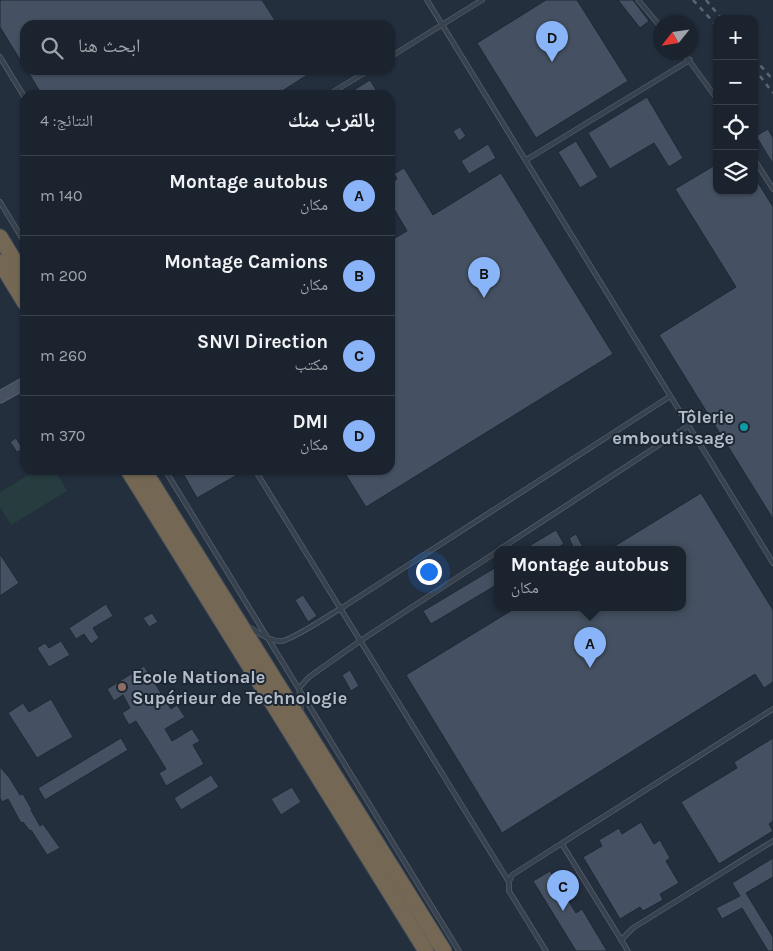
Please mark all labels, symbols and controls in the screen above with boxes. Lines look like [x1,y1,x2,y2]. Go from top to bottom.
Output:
north arrow [653,15,698,60]
map controls [713,15,758,195]
button: + [713,15,758,60]
search box [20,20,395,75]
pin: D [536,21,568,62]
icon: search [38,34,66,62]
text: ابحث هنا [78,35,140,57]
button: − [713,60,758,105]
button: locate [713,105,758,150]
text: بالقرب منك [288,108,375,132]
text: النتائج: 4 [40,111,93,130]
button: layers [713,150,758,195]
text: Montage autobus [169,171,328,193]
text: 140 m [40,186,83,205]
text: A [354,186,364,205]
text: مكان [300,195,328,214]
text: Montage Camions [164,251,328,273]
pin: B [468,257,500,298]
text: 200 m [40,266,87,285]
text: B [354,266,364,285]
text: مكان [300,275,328,294]
text: SNVI Direction [197,331,328,353]
text: 260 m [40,346,87,365]
text: C [354,346,364,365]
text: مكتب [295,355,328,374]
place label: Tôlerie emboutissage [612,406,734,449]
text: DMI [293,411,328,433]
marker: Tôlerie emboutissage [738,421,750,433]
text: 370 m [40,426,85,445]
text: D [354,426,365,445]
text: مكان [300,435,328,454]
popup [494,546,686,611]
text: Montage autobus [511,554,669,576]
your location [416,559,442,585]
text: مكان [511,578,539,597]
pin: A [574,627,606,668]
place label: Ecole Nationale Supérieur de Technologie [132,666,347,709]
marker: Ecole Nationale Supérieur de Technologie [116,681,128,693]
pin: C [547,870,579,911]

